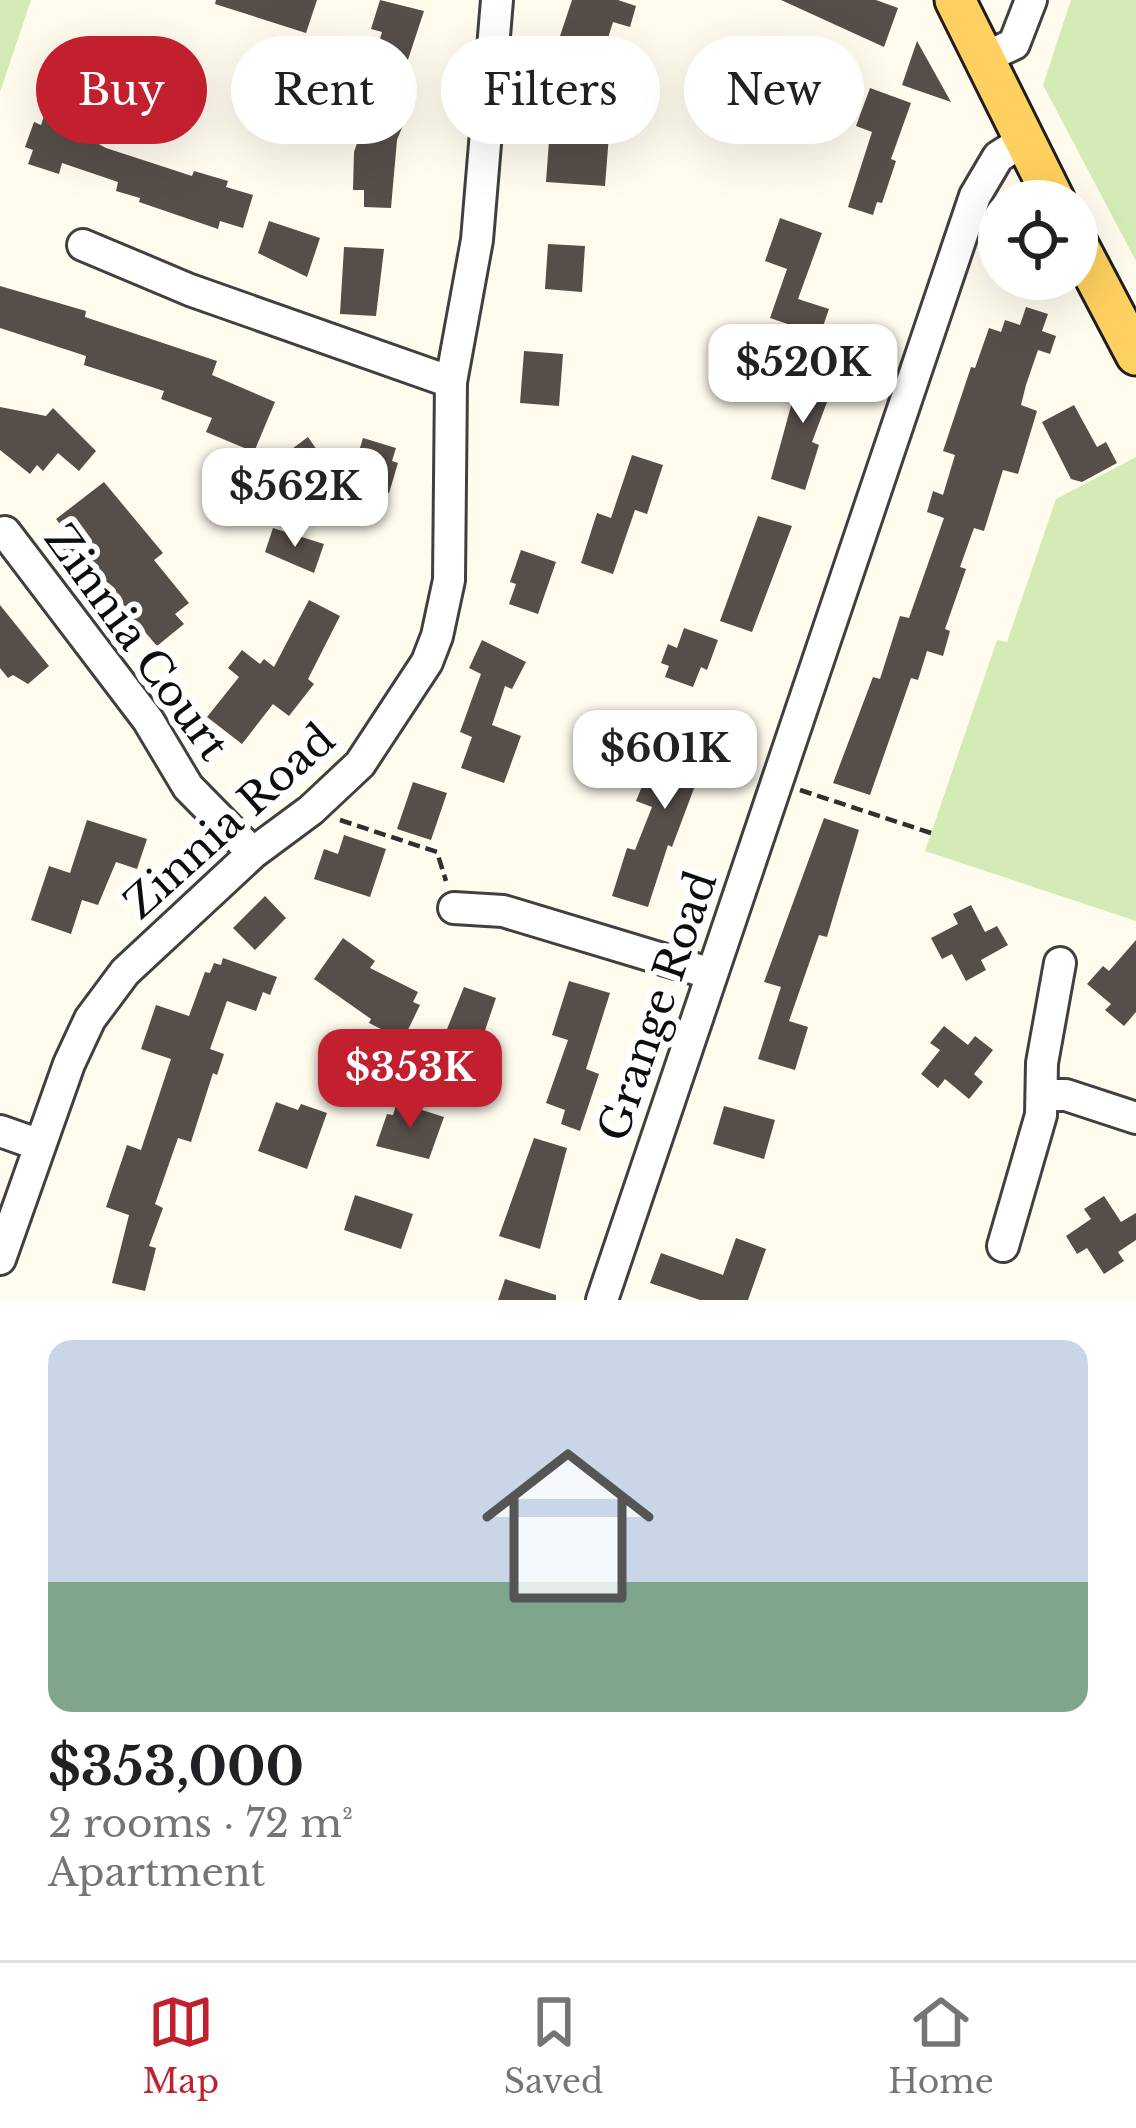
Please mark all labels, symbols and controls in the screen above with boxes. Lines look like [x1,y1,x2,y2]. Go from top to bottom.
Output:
chip: Buy [36,36,207,144]
chip: Rent [231,36,417,144]
chip: Filters [441,36,660,144]
chip: New [684,36,864,144]
map controls [978,180,1098,300]
button: locate [978,180,1098,300]
pin: $520K [719,324,887,426]
text: $520K [735,338,871,387]
pin: $562K [211,448,379,550]
text: $562K [229,462,361,511]
street label: Zinnia Court [34,514,240,770]
pin: $601K [581,710,749,812]
street label: Zinnia Road [113,713,345,929]
text: $601K [600,724,730,773]
street label: Grange Road [587,864,727,1148]
pin: $353K [326,1029,494,1131]
text: $353K [345,1043,475,1092]
icon: home [460,1418,676,1634]
text: $353,000 [48,1736,304,1799]
text: 2 rooms · 72 m² [48,1799,353,1848]
text: Apartment [48,1848,265,1897]
tab: Map [142,1989,219,2102]
tab: Saved [504,1989,603,2102]
tab: Home [888,1989,994,2102]

